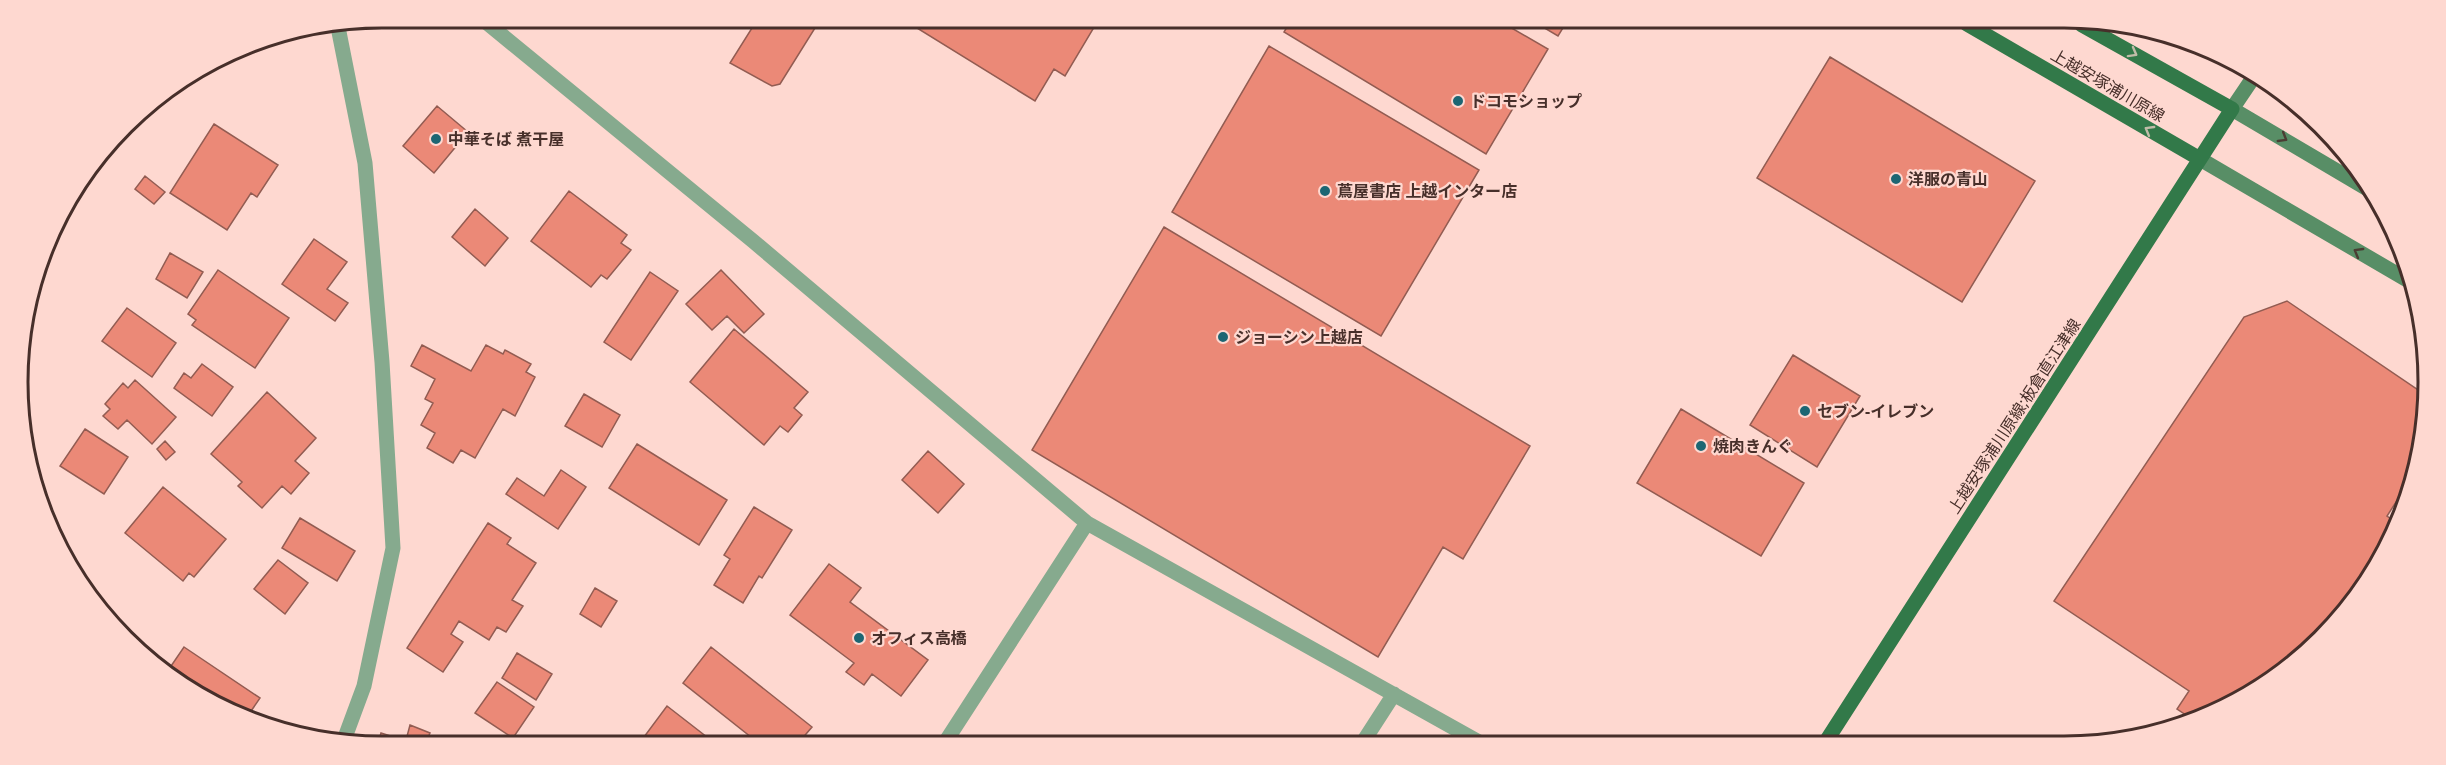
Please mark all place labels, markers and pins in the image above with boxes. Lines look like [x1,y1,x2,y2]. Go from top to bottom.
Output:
place label: ドコモショップ [1470,90,1582,112]
marker: ドコモショップ [1451,94,1465,108]
place label: 中華そば 煮干屋 [448,128,564,150]
marker: 中華そば 煮干屋 [429,132,443,146]
place label: 洋服の青山 [1908,168,1988,190]
marker: 洋服の青山 [1889,172,1903,186]
place label: 蔦屋書店 上越インター店 [1337,180,1517,202]
marker: 蔦屋書店 上越インター店 [1318,184,1332,198]
place label: ジョーシン上越店 [1235,326,1363,348]
marker: ジョーシン上越店 [1216,330,1230,344]
place label: セブン-イレブン [1817,400,1934,422]
marker: セブン-イレブン [1798,404,1812,418]
place label: 焼肉きんぐ [1713,435,1793,457]
marker: 焼肉きんぐ [1694,439,1708,453]
place label: オフィス高橋 [871,627,967,649]
marker: オフィス高橋 [852,631,866,645]

